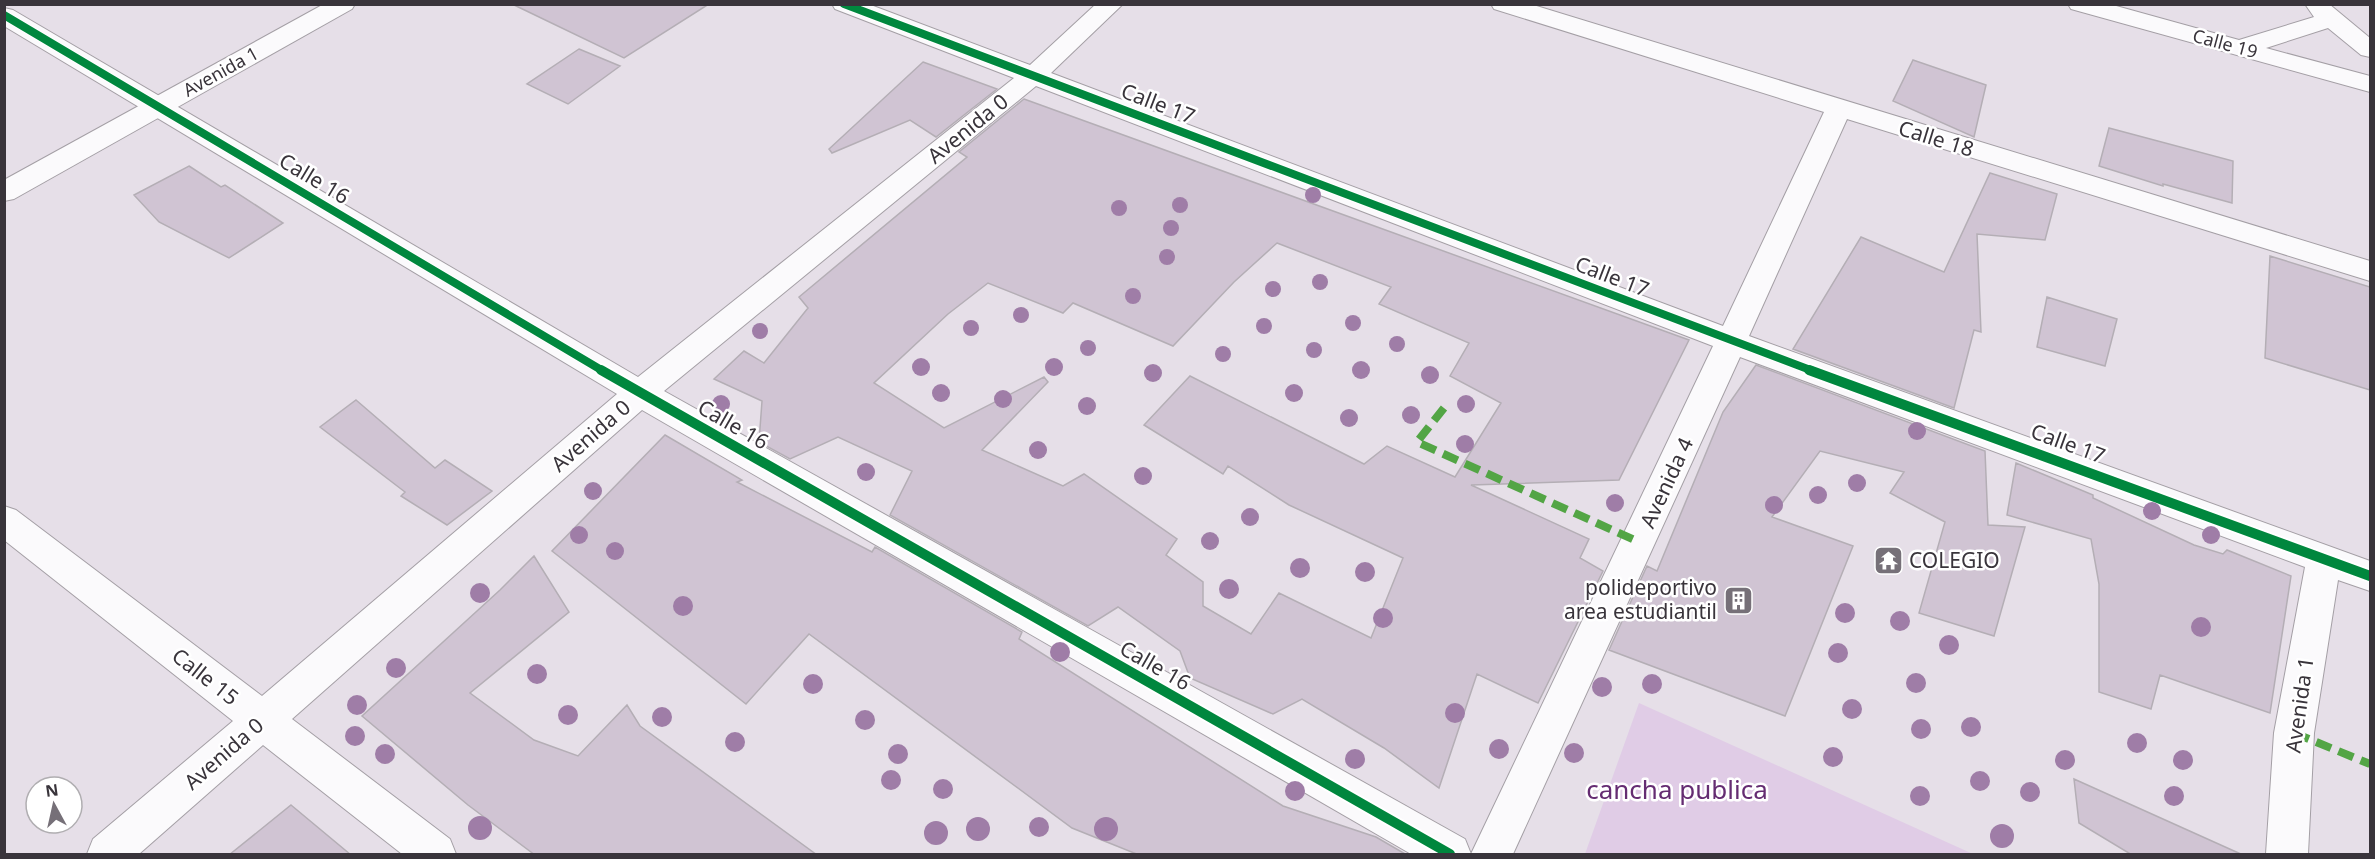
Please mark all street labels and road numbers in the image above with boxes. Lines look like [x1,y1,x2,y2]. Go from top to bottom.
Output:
street label: Calle 19 [2190,23,2260,63]
street label: Avenida 1 [179,41,263,102]
street label: Calle 17 [1117,76,1199,130]
street label: Avenida 0 [921,87,1014,169]
street label: Calle 18 [1895,113,1977,163]
street label: Calle 16 [274,146,355,210]
street label: Calle 17 [1571,249,1653,303]
street label: Avenida 0 [545,393,636,477]
street label: Calle 16 [693,393,774,456]
street label: Calle 17 [2027,417,2109,469]
street label: Avenida 4 [1633,433,1699,532]
street label: Calle 16 [1115,634,1196,697]
street label: Calle 15 [167,641,245,711]
street label: Avenida 1 [2278,655,2320,755]
street label: Avenida 0 [178,711,269,795]

